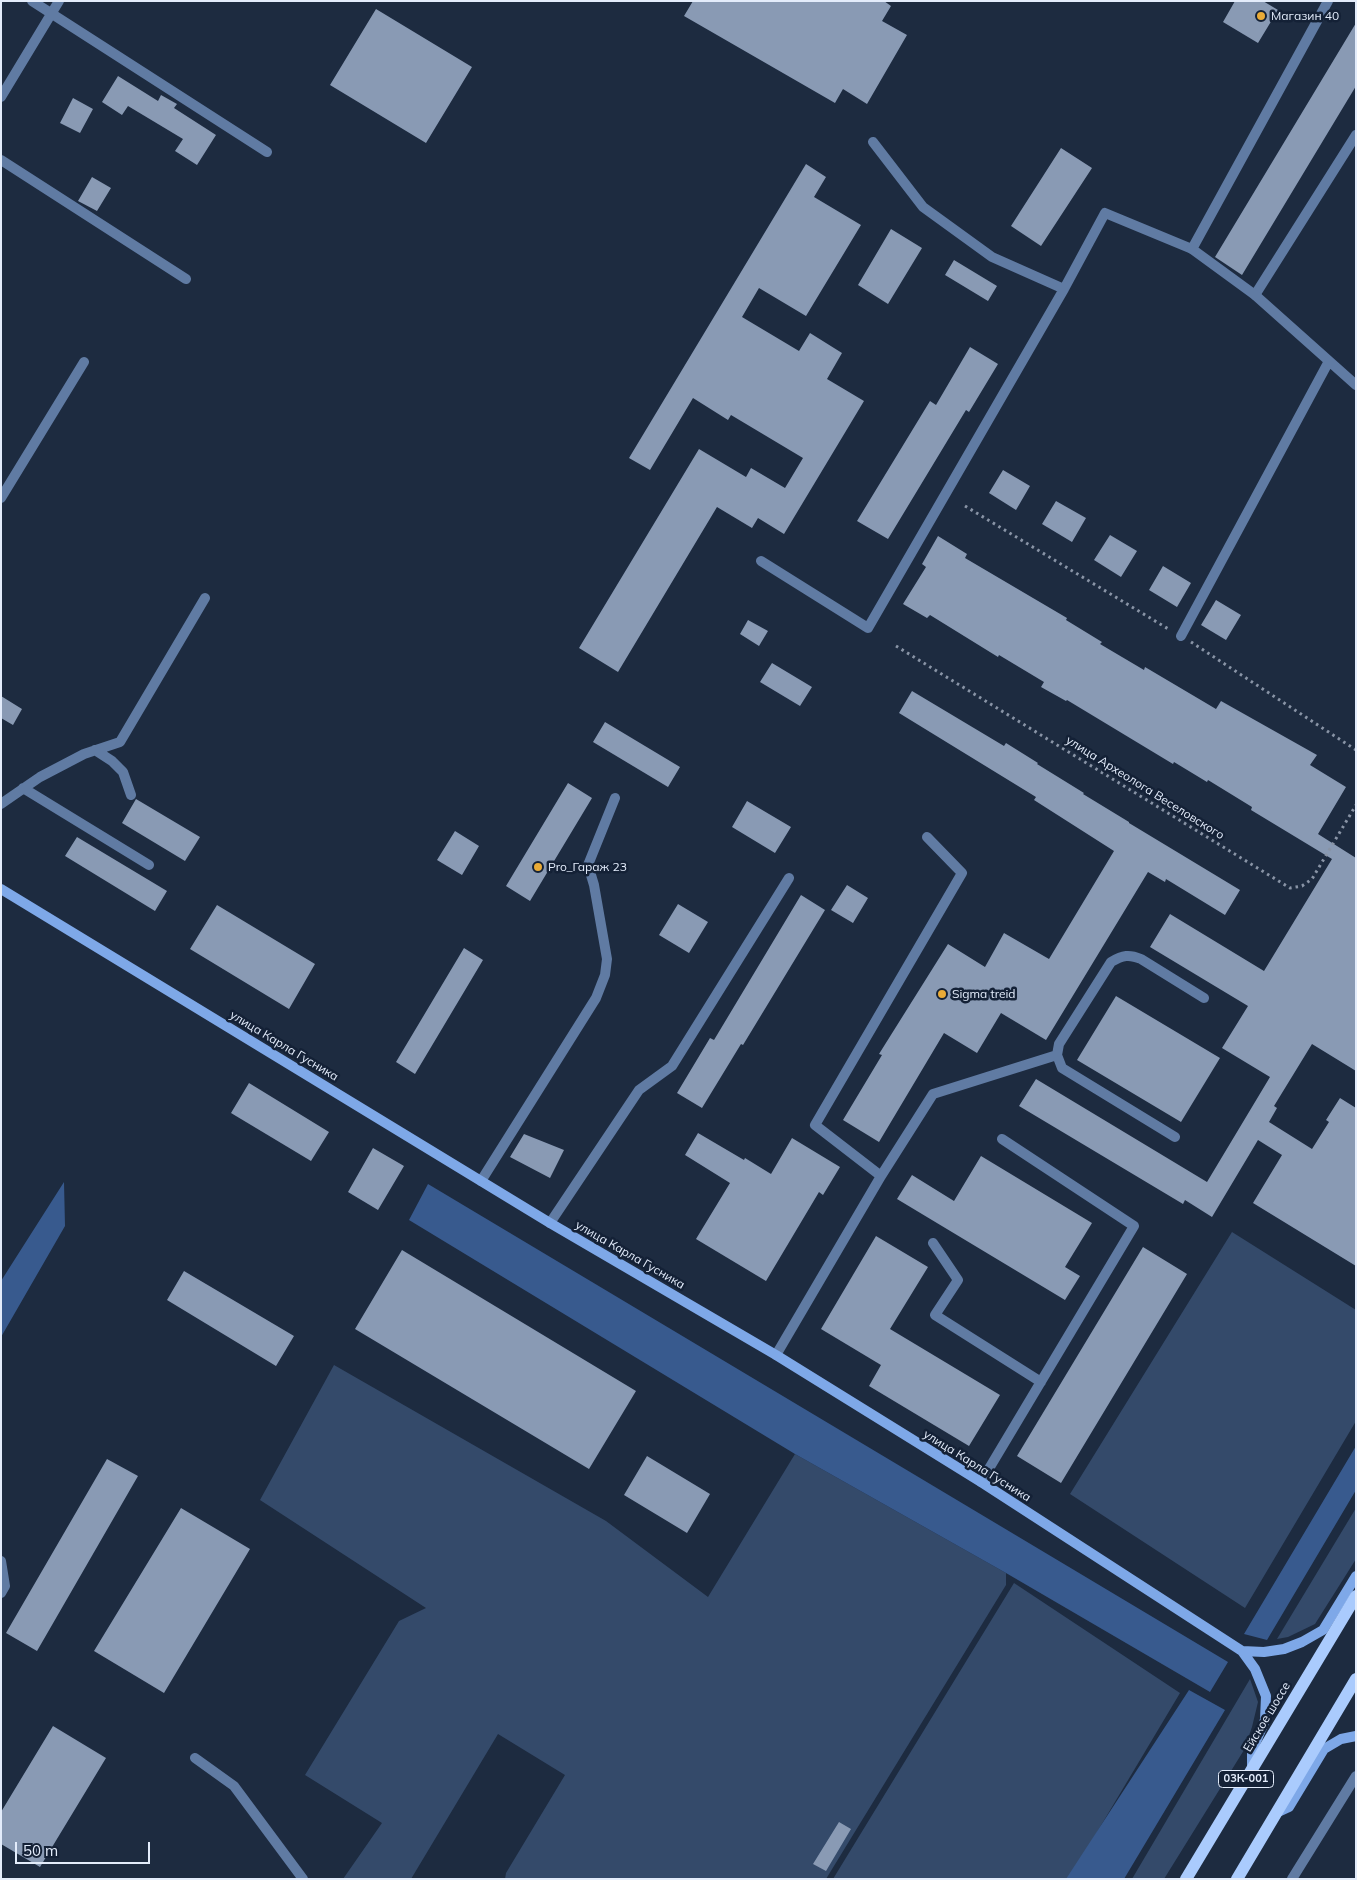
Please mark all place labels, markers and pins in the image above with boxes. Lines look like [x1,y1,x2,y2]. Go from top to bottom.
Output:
place label: Магазин 40 [1271,9,1339,23]
marker: Магазин 40 [1255,10,1267,22]
place label: Pro_Гараж 23 [548,860,627,874]
marker: Pro_Гараж 23 [532,861,544,873]
place label: Sigma treid [952,987,1015,1001]
marker: Sigma treid [936,988,948,1000]

